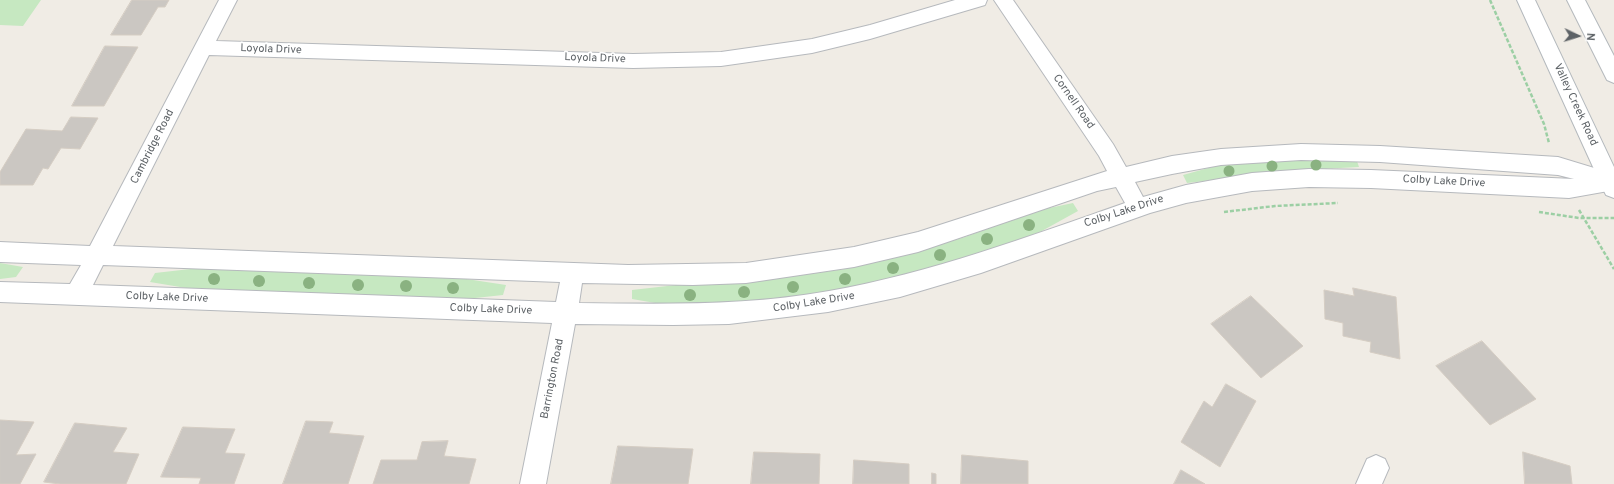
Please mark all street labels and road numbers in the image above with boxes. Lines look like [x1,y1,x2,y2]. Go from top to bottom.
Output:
street label: Loyola Drive [240,42,302,58]
street label: Loyola Drive [564,51,626,67]
street label: Valley Creek Road [1550,62,1600,148]
street label: Cornell Road [1049,72,1097,132]
street label: Cambridge Road [129,108,177,186]
street label: Colby Lake Drive [1402,173,1486,191]
street label: Colby Lake Drive [1083,193,1165,231]
street label: Colby Lake Drive [125,290,209,306]
street label: Colby Lake Drive [772,290,856,316]
street label: Colby Lake Drive [449,302,533,318]
street label: Barrington Road [539,338,567,420]

